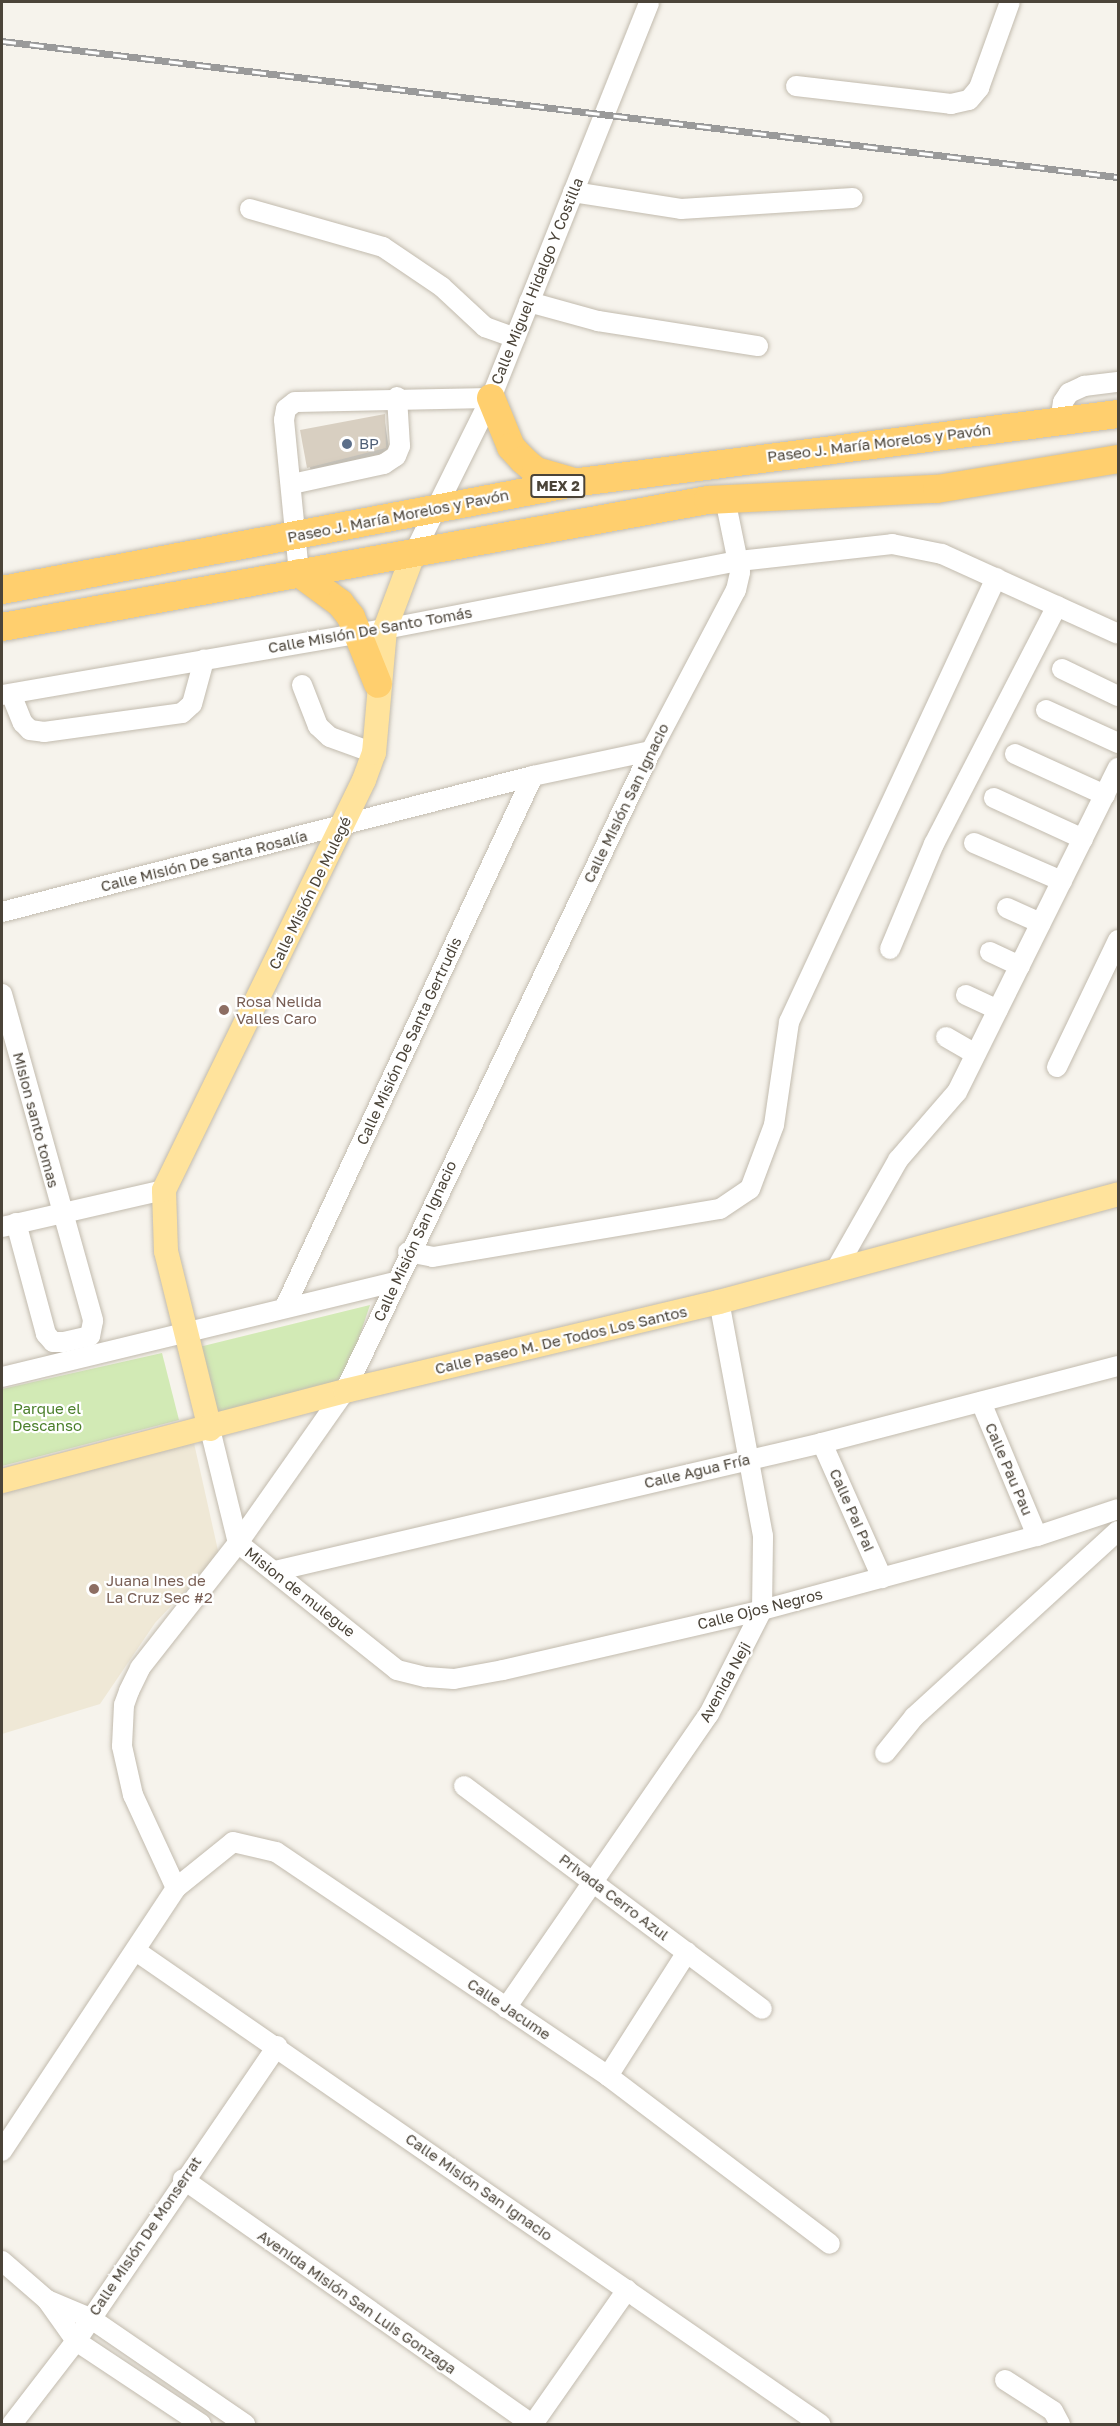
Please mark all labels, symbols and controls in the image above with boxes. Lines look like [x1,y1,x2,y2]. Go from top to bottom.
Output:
street label: Calle Miguel Hidalgo Y Costilla [487,175,587,387]
street label: Paseo J. María Morelos y Pavón [766,420,992,466]
place label: BP [359,435,379,453]
marker: BP [340,437,354,451]
road number: MEX 2 [530,475,586,497]
street label: Paseo J. María Morelos y Pavón [286,486,510,546]
street label: Calle Misión De Santo Tomás [267,603,473,657]
street label: Calle Misión San Ignacio [579,720,673,886]
street label: Calle Misión De Mulegé [265,814,355,972]
street label: Calle Misión De Santa Rosalía [99,827,309,895]
street label: Calle Misión De Santa Gertrudis [353,934,465,1148]
place label: Rosa Nelida Valles Caro [236,992,322,1027]
marker: Rosa Nelida Valles Caro [217,1003,231,1017]
street label: Mision santo tomas [9,1050,63,1190]
street label: Calle Misión San Ignacio [370,1158,460,1324]
street label: Calle Paseo M. De Todos Los Santos [433,1302,689,1378]
park label: Parque el Descanso [12,1399,82,1434]
street label: Calle Pau Pau [981,1420,1037,1518]
street label: Calle Agua Fría [642,1450,752,1492]
street label: Calle Pai Pai [826,1466,878,1554]
street label: Mision de mulegue [241,1543,359,1641]
place label: Juana Ines de La Cruz Sec #2 [106,1571,213,1606]
marker: Juana Ines de La Cruz Sec #2 [87,1582,101,1596]
street label: Calle Ojos Negros [696,1585,824,1633]
street label: Avenida Neji [696,1639,754,1725]
street label: Privada Cerro Azul [556,1850,672,1944]
street label: Calle Jacume [464,1975,554,2043]
street label: Calle Misión San Ignacio [402,2129,556,2245]
street label: Calle Misión De Monserrat [85,2153,205,2319]
street label: Avenida Misión San Luis Gonzaga [254,2226,460,2378]

